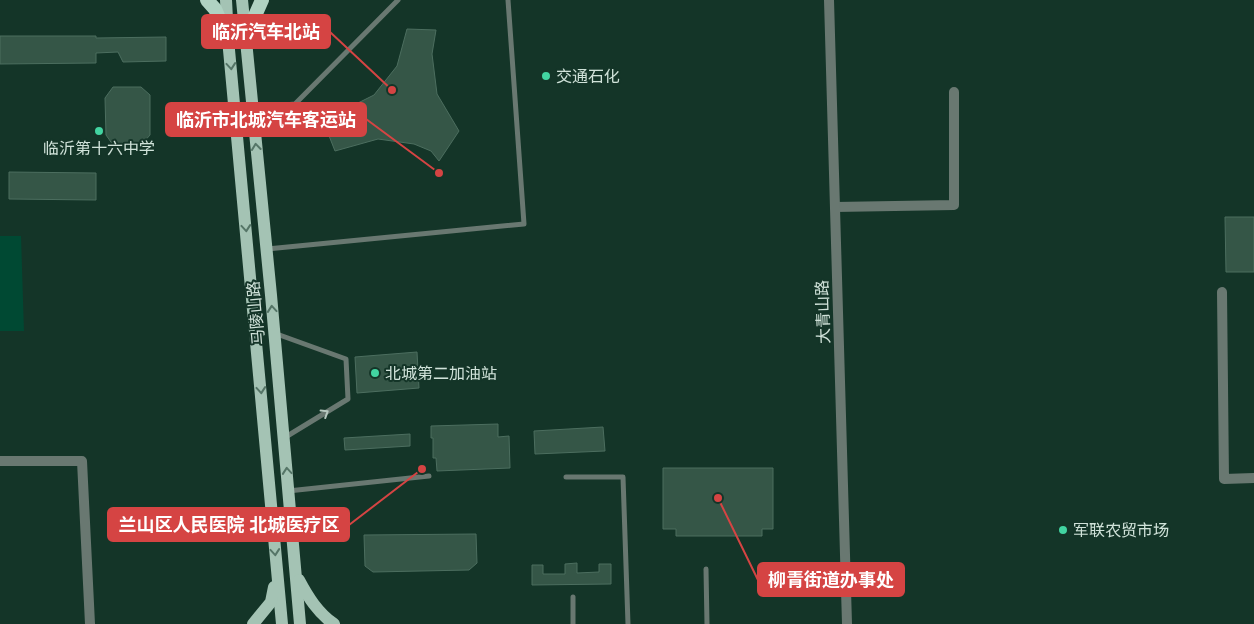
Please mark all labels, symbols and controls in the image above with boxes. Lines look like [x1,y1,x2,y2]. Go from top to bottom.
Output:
callout: 临沂汽车北站 [202,15,330,48]
text: 临沂汽车北站 [212,21,320,43]
one-way arrow [225,62,236,70]
place label: 交通石化 [556,67,620,86]
marker: 交通石化 [540,70,552,82]
callout: 临沂市北城汽车客运站 [166,103,366,136]
text: 临沂市北城汽车客运站 [176,109,356,131]
marker: 临沂第十六中学 [93,125,105,137]
place label: 临沂第十六中学 [43,139,155,158]
one-way arrow [251,143,262,151]
one-way arrow [240,224,251,232]
street label: 马陵山路 [244,280,268,346]
street label: 大青山路 [812,280,834,344]
one-way arrow [267,305,278,313]
place label: 北城第二加油站 [385,364,497,383]
marker: 北城第二加油站 [369,367,381,379]
one-way arrow [255,386,266,394]
one-way arrow [320,410,329,419]
one-way arrow [281,467,292,475]
callout: 兰山区人民医院 北城医疗区 [108,508,349,541]
text: 兰山区人民医院 北城医疗区 [118,514,340,536]
place label: 军联农贸市场 [1073,521,1169,540]
marker: 军联农贸市场 [1057,524,1069,536]
one-way arrow [269,548,280,556]
callout: 柳青街道办事处 [758,563,904,596]
text: 柳青街道办事处 [768,569,894,591]

